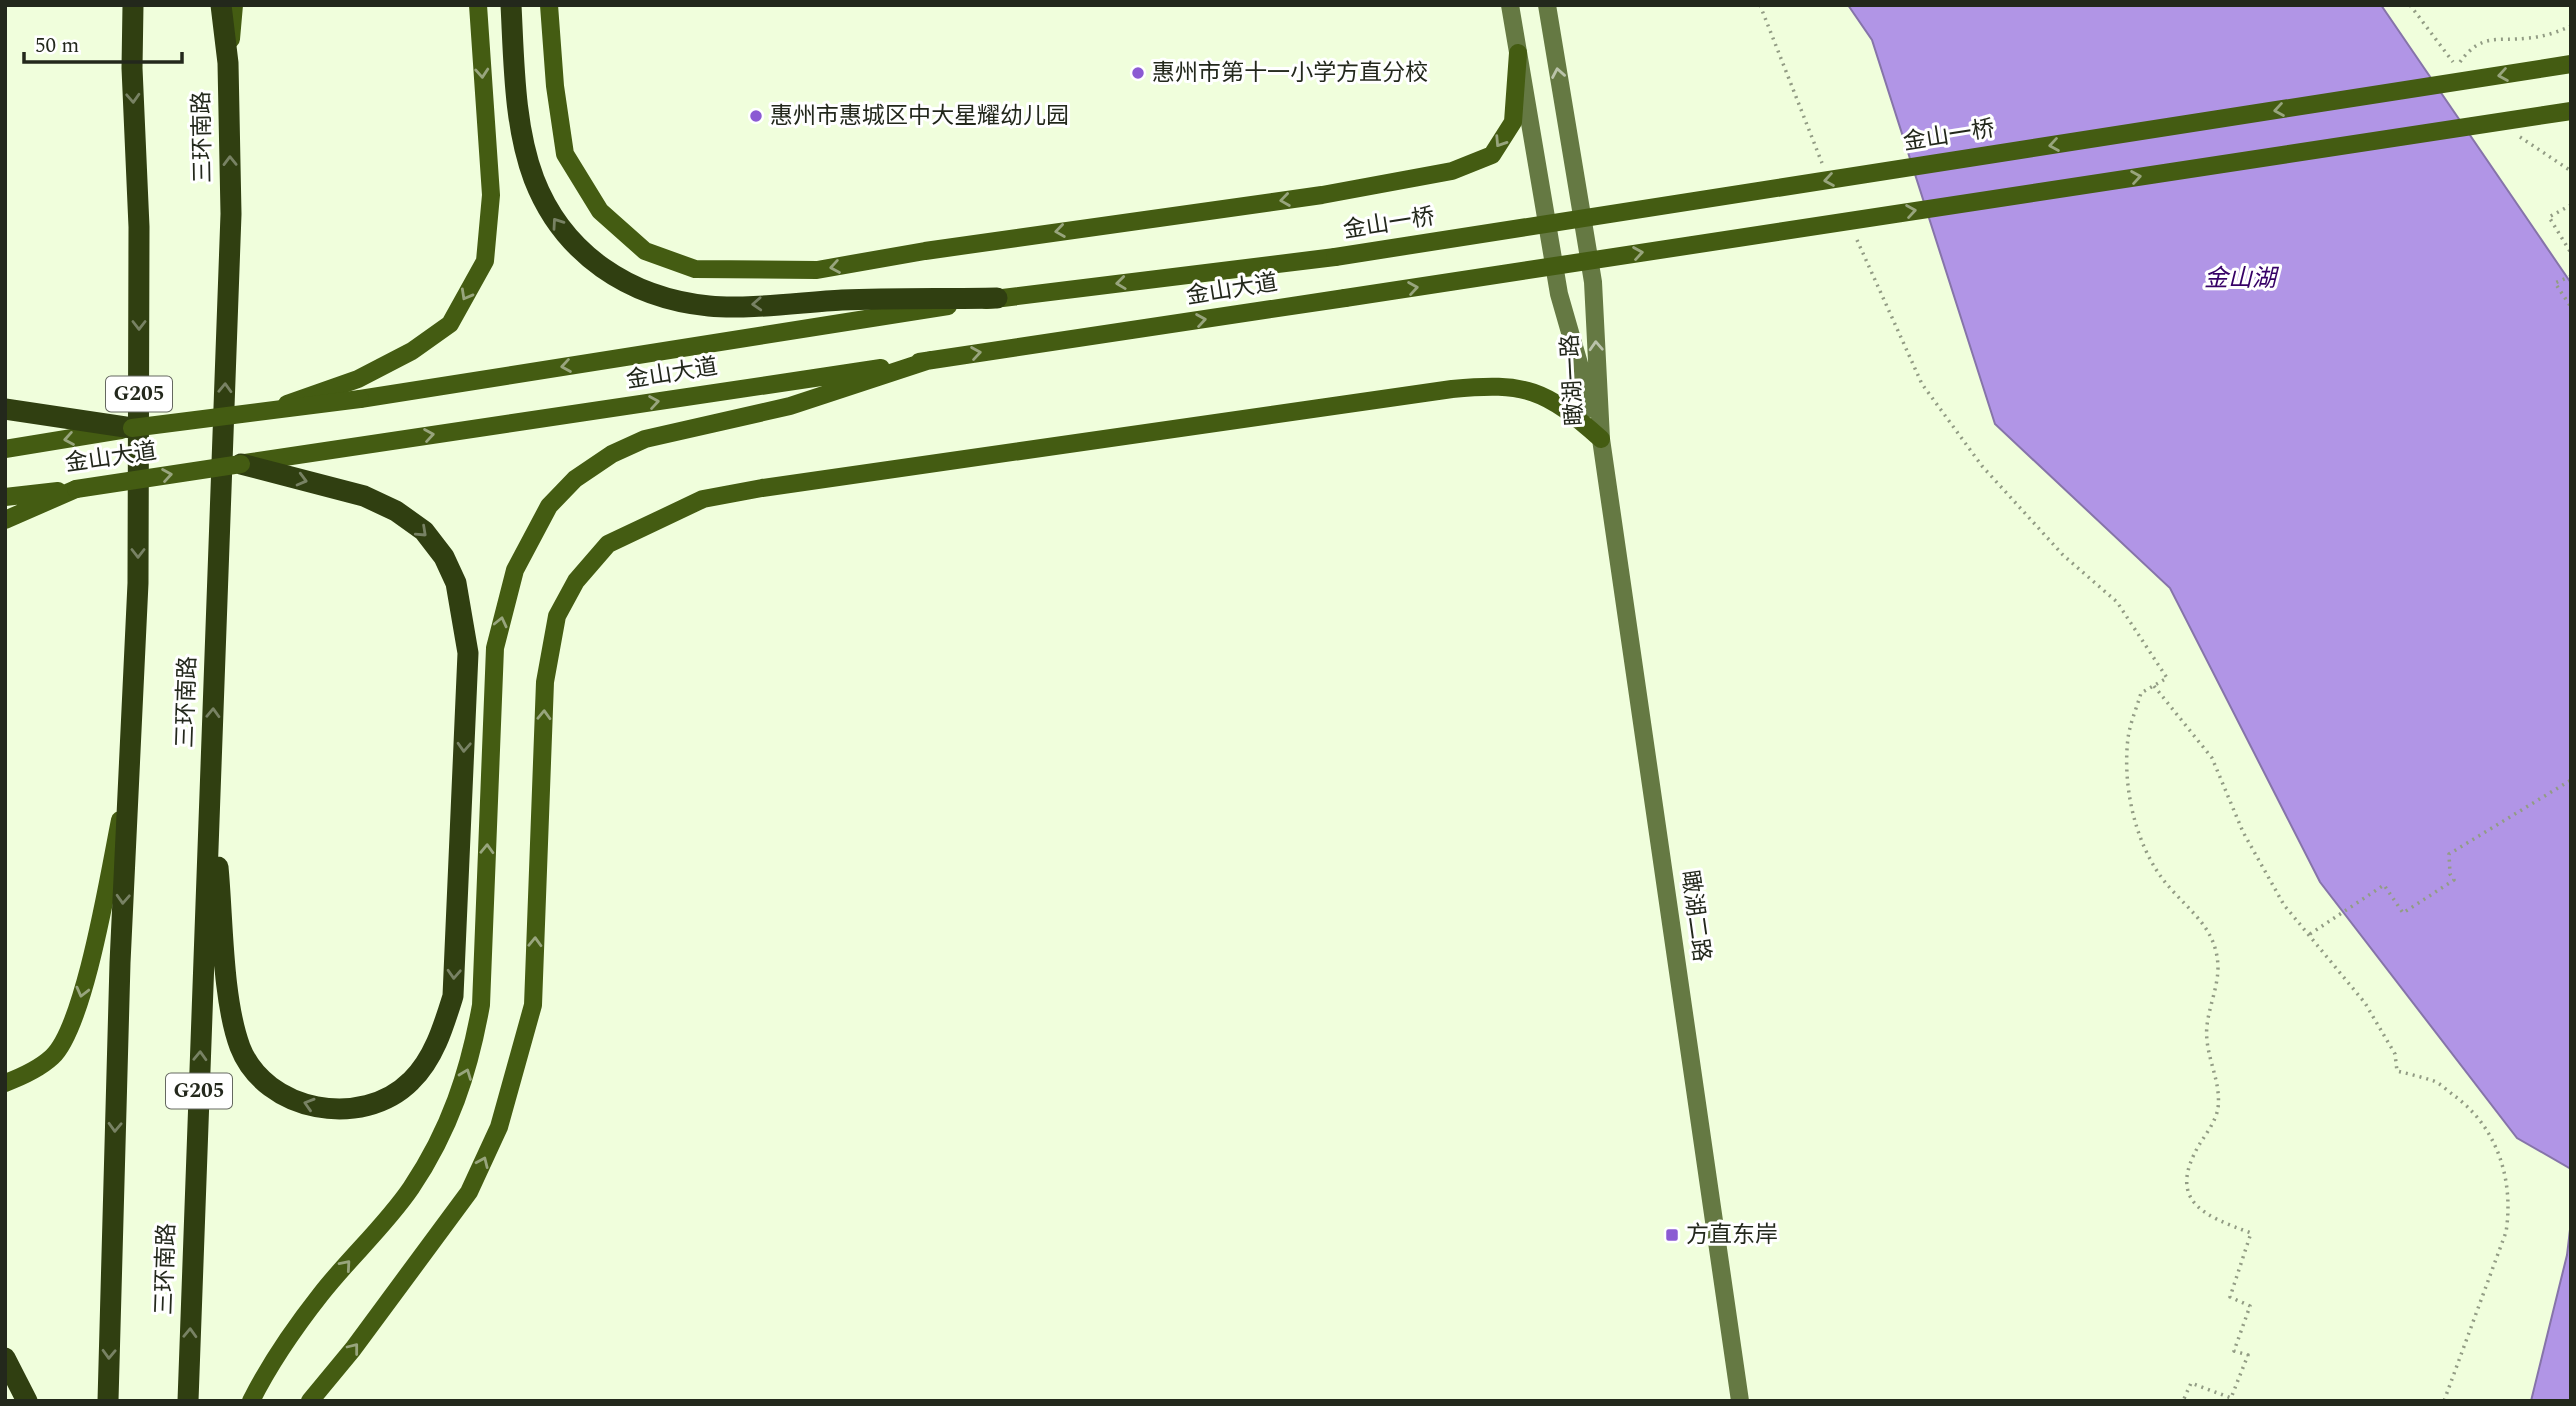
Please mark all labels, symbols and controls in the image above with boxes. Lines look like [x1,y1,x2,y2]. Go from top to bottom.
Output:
scale bar [24,21,182,65]
text: 50 m [35,30,79,62]
place label: 惠州市第十一小学方直分校 [1152,56,1428,91]
marker: 惠州市第十一小学方直分校 [1130,65,1146,81]
one-way arrow [1551,67,1566,78]
one-way arrow [2497,67,2509,82]
one-way arrow [475,68,490,79]
street label: 三环南路 [185,91,221,183]
one-way arrow [126,93,141,104]
place label: 惠州市惠城区中大星耀幼儿园 [770,99,1069,134]
one-way arrow [2273,102,2284,117]
marker: 惠州市惠城区中大星耀幼儿园 [748,108,764,124]
street label: 金山一桥 [1901,112,1997,160]
one-way arrow [1496,134,1509,147]
one-way arrow [2048,137,2060,152]
one-way arrow [222,155,238,165]
one-way arrow [2130,170,2142,185]
one-way arrow [1823,172,1835,187]
one-way arrow [1280,192,1291,207]
street label: 金山一桥 [1341,200,1437,248]
one-way arrow [1905,204,1917,219]
one-way arrow [553,218,565,231]
one-way arrow [1054,223,1066,238]
one-way arrow [1632,246,1643,261]
one-way arrow [829,258,841,273]
water label: 金山湖 [2204,261,2280,297]
street label: 金山大道 [1184,266,1280,314]
one-way arrow [1116,275,1127,290]
one-way arrow [1407,280,1419,295]
one-way arrow [461,288,474,301]
one-way arrow [751,297,762,312]
one-way arrow [1195,312,1207,327]
one-way arrow [131,321,147,331]
street label: 瞰湖一路 [1553,333,1593,427]
one-way arrow [1589,340,1604,351]
one-way arrow [970,346,982,361]
street label: 金山大道 [624,350,720,398]
one-way arrow [560,358,572,373]
road number: G205 [106,376,172,412]
one-way arrow [217,382,232,393]
one-way arrow [648,394,660,409]
one-way arrow [423,428,435,443]
one-way arrow [63,431,74,446]
street label: 金山大道 [63,434,159,482]
one-way arrow [161,468,173,483]
one-way arrow [296,472,308,486]
one-way arrow [414,523,427,536]
one-way arrow [130,548,146,559]
one-way arrow [493,616,507,628]
street label: 三环南路 [168,655,206,749]
one-way arrow [205,707,220,718]
one-way arrow [536,709,551,720]
one-way arrow [456,742,471,753]
one-way arrow [480,843,495,854]
street label: 瞰湖二路 [1671,868,1719,964]
one-way arrow [116,894,131,905]
one-way arrow [528,936,543,947]
one-way arrow [446,969,461,980]
one-way arrow [76,986,90,998]
one-way arrow [193,1050,208,1061]
one-way arrow [458,1069,472,1081]
road number: G205 [166,1074,232,1108]
one-way arrow [304,1098,316,1112]
one-way arrow [108,1121,123,1132]
one-way arrow [475,1156,489,1169]
place label: 方直东岸 [1686,1218,1778,1253]
street label: 三环南路 [147,1222,185,1316]
marker: 方直东岸 [1664,1227,1680,1243]
one-way arrow [338,1260,350,1273]
one-way arrow [183,1327,198,1338]
one-way arrow [345,1343,358,1356]
one-way arrow [101,1349,117,1360]

